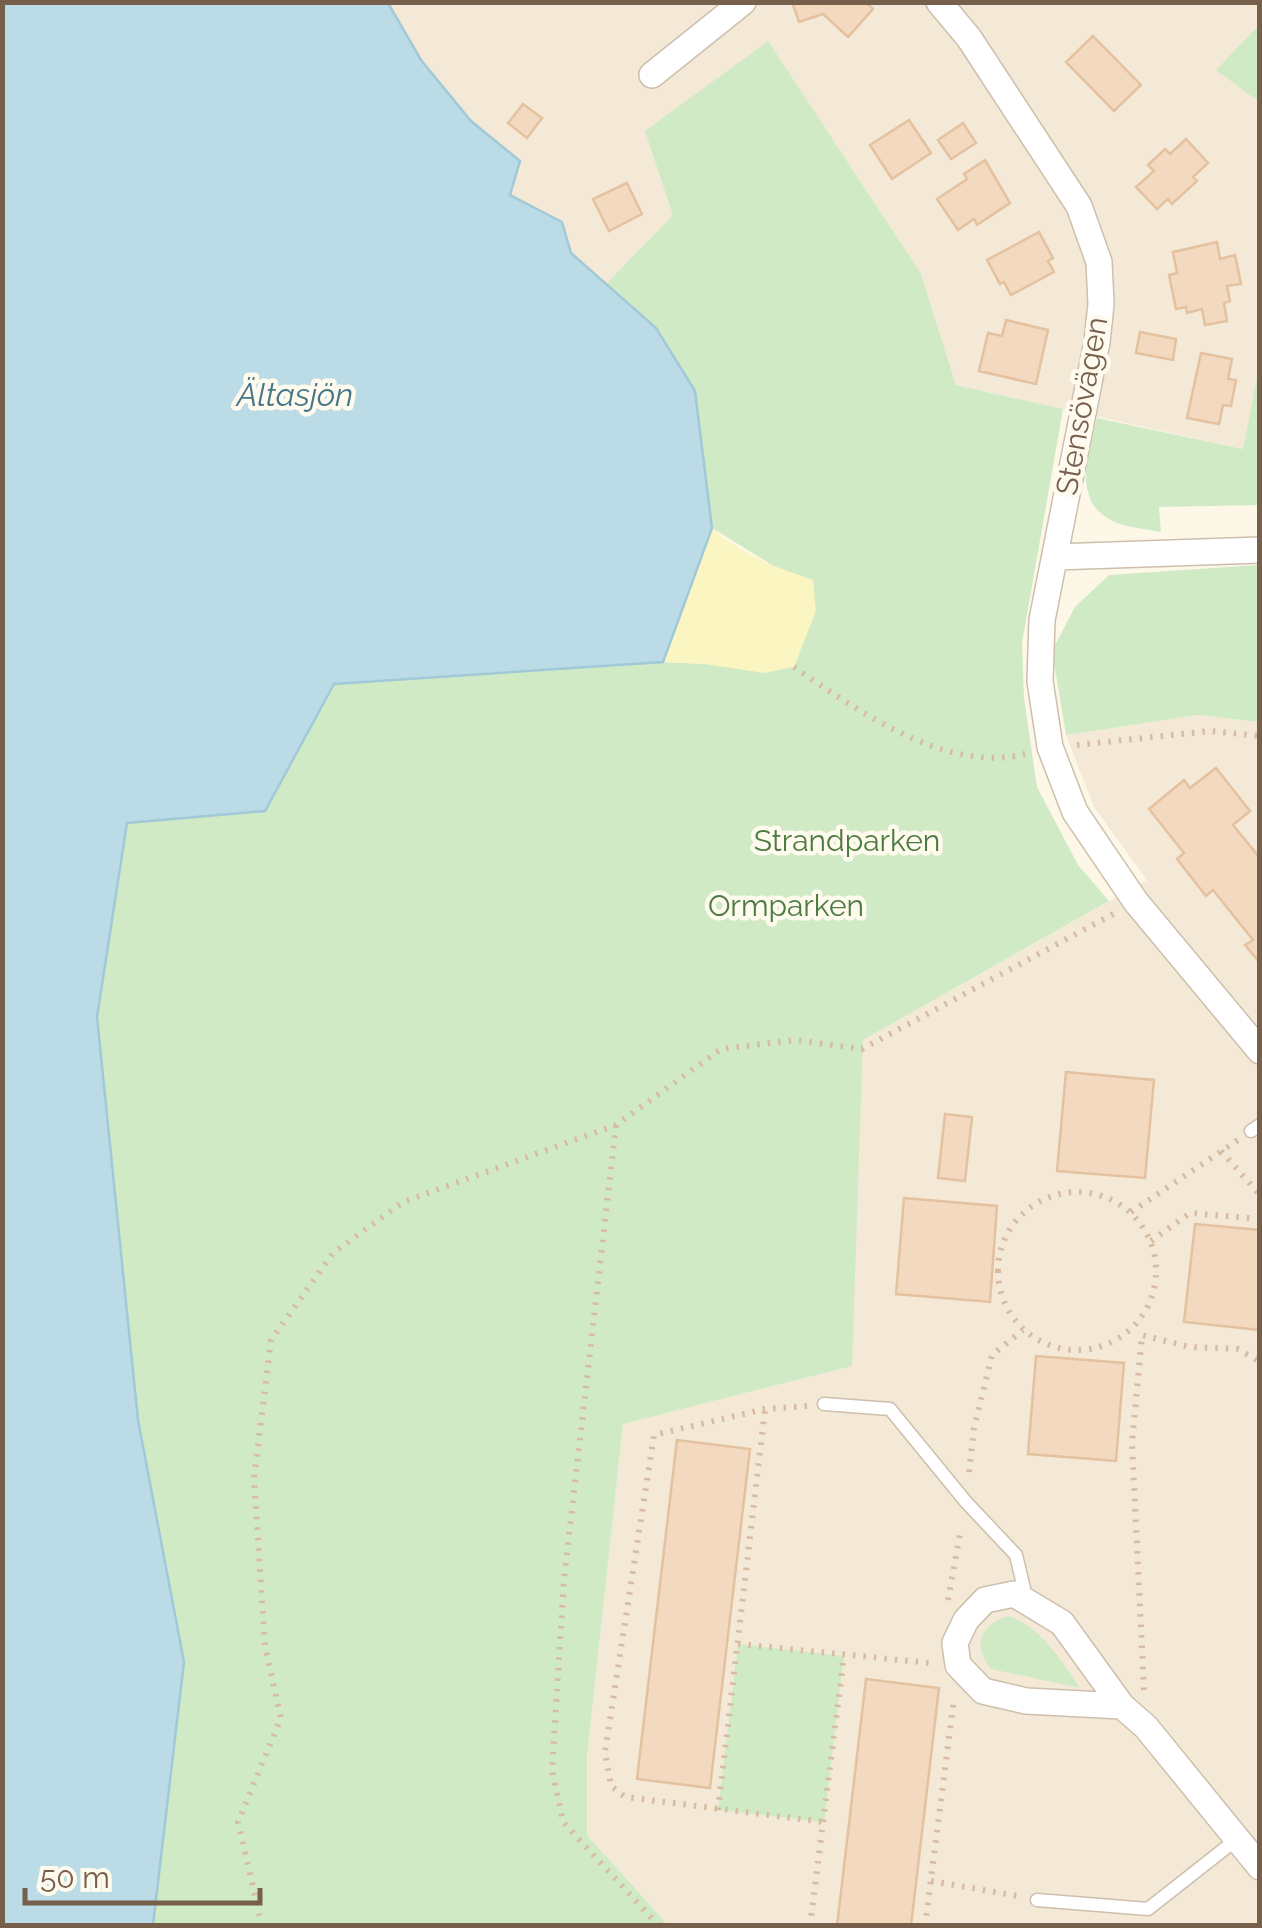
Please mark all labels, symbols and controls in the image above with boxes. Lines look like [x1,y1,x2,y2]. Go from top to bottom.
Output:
street label: Stensövägen [1049,314,1114,498]
water label: Ältasjön [235,376,353,413]
park label: Strandparken [754,823,940,858]
park label: Ormparken [708,888,864,923]
scale bar [25,1843,260,1905]
text: 50 m [40,1860,110,1895]

